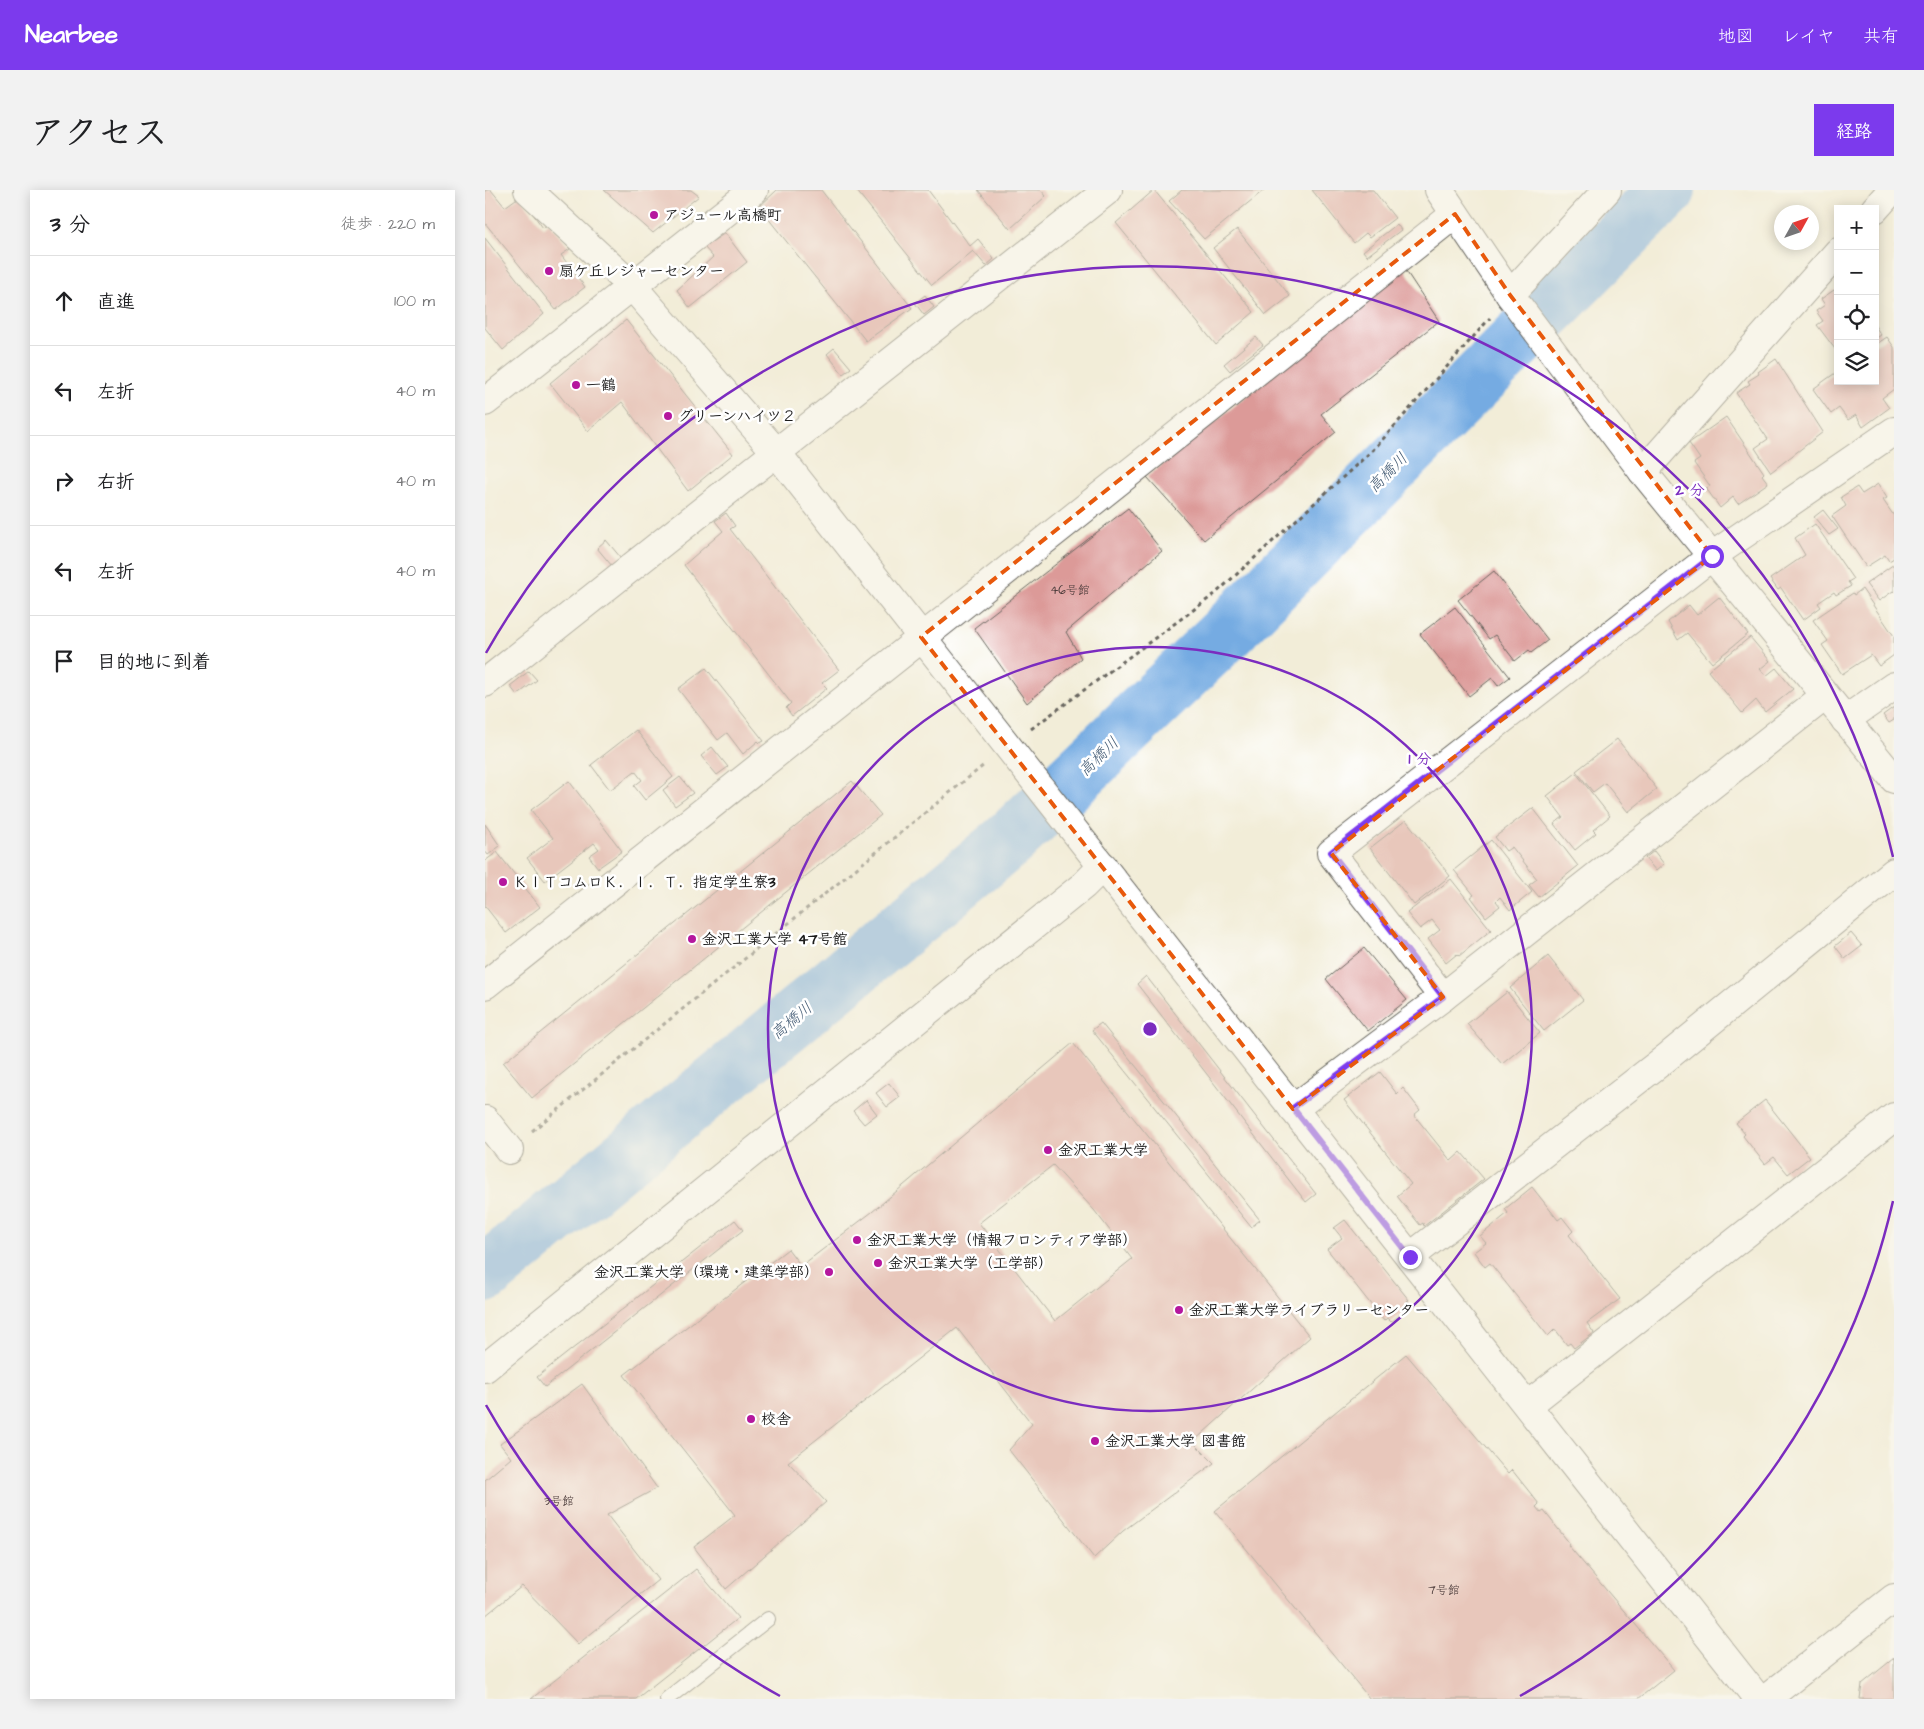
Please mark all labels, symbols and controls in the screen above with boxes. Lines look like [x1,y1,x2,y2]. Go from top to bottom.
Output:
text: Nearbee [25,18,118,52]
text: 地図 [1718,24,1754,49]
text: レイヤ [1782,24,1835,49]
text: 共有 [1863,24,1899,49]
button: 経路 [1814,104,1894,156]
text: アクセス [30,109,168,158]
place label: アジュール高橋町 [664,205,782,226]
north arrow [1774,205,1819,250]
map controls [1834,205,1879,385]
button: + [1834,205,1879,250]
marker: アジュール高橋町 [648,209,660,221]
text: 3 分 [50,210,90,239]
text: 徒歩 · 220 m [341,213,435,235]
button: − [1834,250,1879,295]
place label: 扇ケ丘レジャーセンター [559,261,724,282]
marker: 扇ケ丘レジャーセンター [543,265,555,277]
icon: ahead [50,287,78,315]
text: 直進 [97,289,135,316]
text: 100 m [394,290,435,312]
button: locate [1834,295,1879,340]
button: layers [1834,340,1879,385]
place label: 一鶴 [586,375,616,396]
icon: left [50,377,78,405]
text: 左折 [97,379,135,406]
marker: 一鶴 [570,379,582,391]
text: 40 m [395,380,435,402]
place label: グリーンハイツ２ [678,406,797,427]
marker: グリーンハイツ２ [662,410,674,422]
water label: 高橋川 [1363,448,1412,497]
icon: right [50,467,78,495]
text: 右折 [97,469,135,496]
text: 40 m [395,470,435,492]
text: 2 分 [1674,480,1705,501]
route start [1701,545,1724,568]
icon: left [50,557,78,585]
text: 左折 [97,559,135,586]
text: 40 m [395,560,435,582]
house number: 46号館 [1050,582,1090,599]
icon: arrive [50,647,78,675]
text: 目的地に到着 [97,649,211,676]
water label: 高橋川 [1074,732,1124,781]
text: 1 分 [1409,749,1431,770]
place label: ＫＩＴコムロＫ．Ｉ．Ｔ．指定学生寮3 [513,872,776,893]
marker: ＫＩＴコムロＫ．Ｉ．Ｔ．指定学生寮3 [497,876,509,888]
place label: 金沢工業大学 47号館 [702,929,847,950]
marker: 金沢工業大学 47号館 [686,933,698,945]
water label: 高橋川 [766,997,817,1045]
centre of rings [1141,1020,1159,1038]
place label: 金沢工業大学 [1058,1140,1148,1161]
marker: 金沢工業大学 [1042,1144,1054,1156]
place label: 金沢工業大学（情報フロンティア学部） [867,1230,1137,1251]
marker: 金沢工業大学（情報フロンティア学部） [851,1234,863,1246]
route end [1399,1246,1422,1269]
place label: 金沢工業大学（工学部） [888,1253,1053,1274]
marker: 金沢工業大学（工学部） [872,1257,884,1269]
place label: 金沢工業大学（環境・建築学部） [594,1262,819,1283]
marker: 金沢工業大学（環境・建築学部） [823,1266,835,1278]
place label: 金沢工業大学ライブラリーセンター [1189,1300,1429,1321]
marker: 金沢工業大学ライブラリーセンター [1173,1304,1185,1316]
place label: 校舎 [761,1409,791,1430]
marker: 校舎 [745,1413,757,1425]
place label: 金沢工業大学 図書館 [1105,1431,1246,1452]
marker: 金沢工業大学 図書館 [1089,1435,1101,1447]
house number: 3号館 [544,1493,574,1510]
house number: 7号館 [1428,1582,1460,1599]

